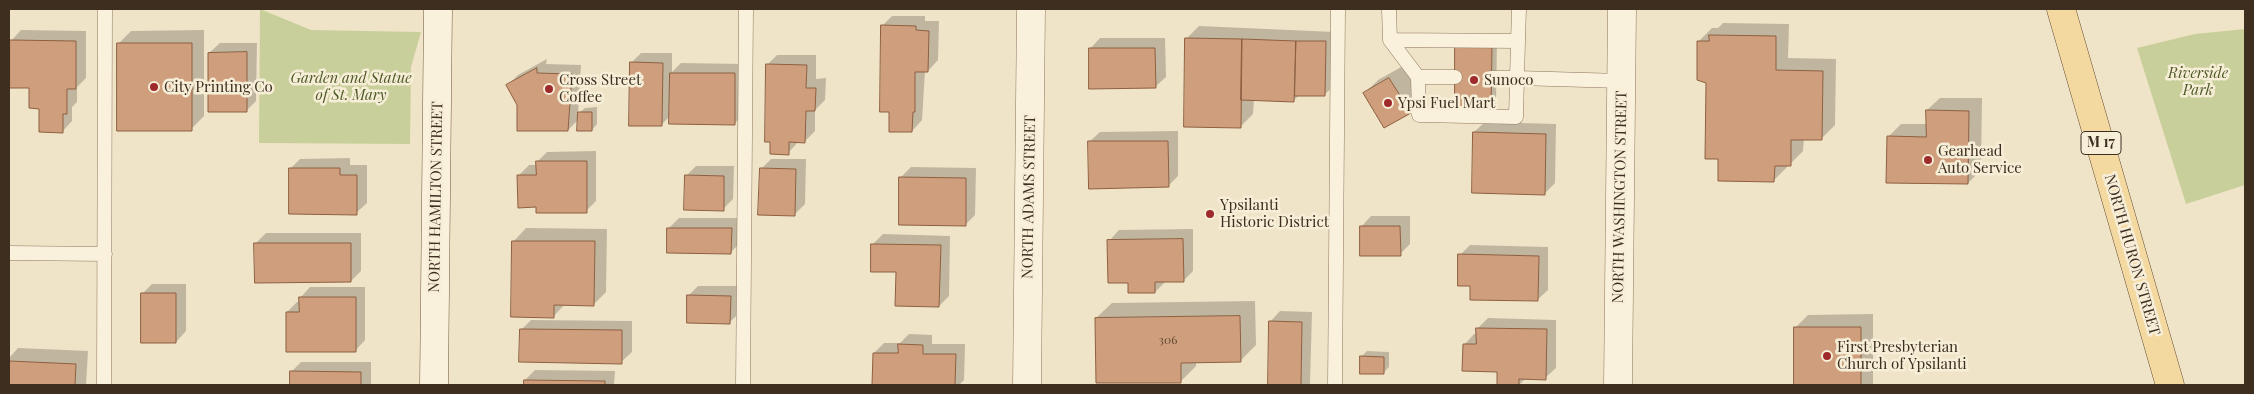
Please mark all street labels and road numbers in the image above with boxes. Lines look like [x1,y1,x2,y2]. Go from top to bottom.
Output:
street label: NORTH WASHINGTON STREET [1609,91,1631,303]
street label: NORTH HAMILTON STREET [425,101,447,293]
street label: NORTH ADAMS STREET [1019,115,1039,279]
road number: M 17 [2081,132,2121,154]
street label: NORTH HURON STREET [2100,172,2164,338]

